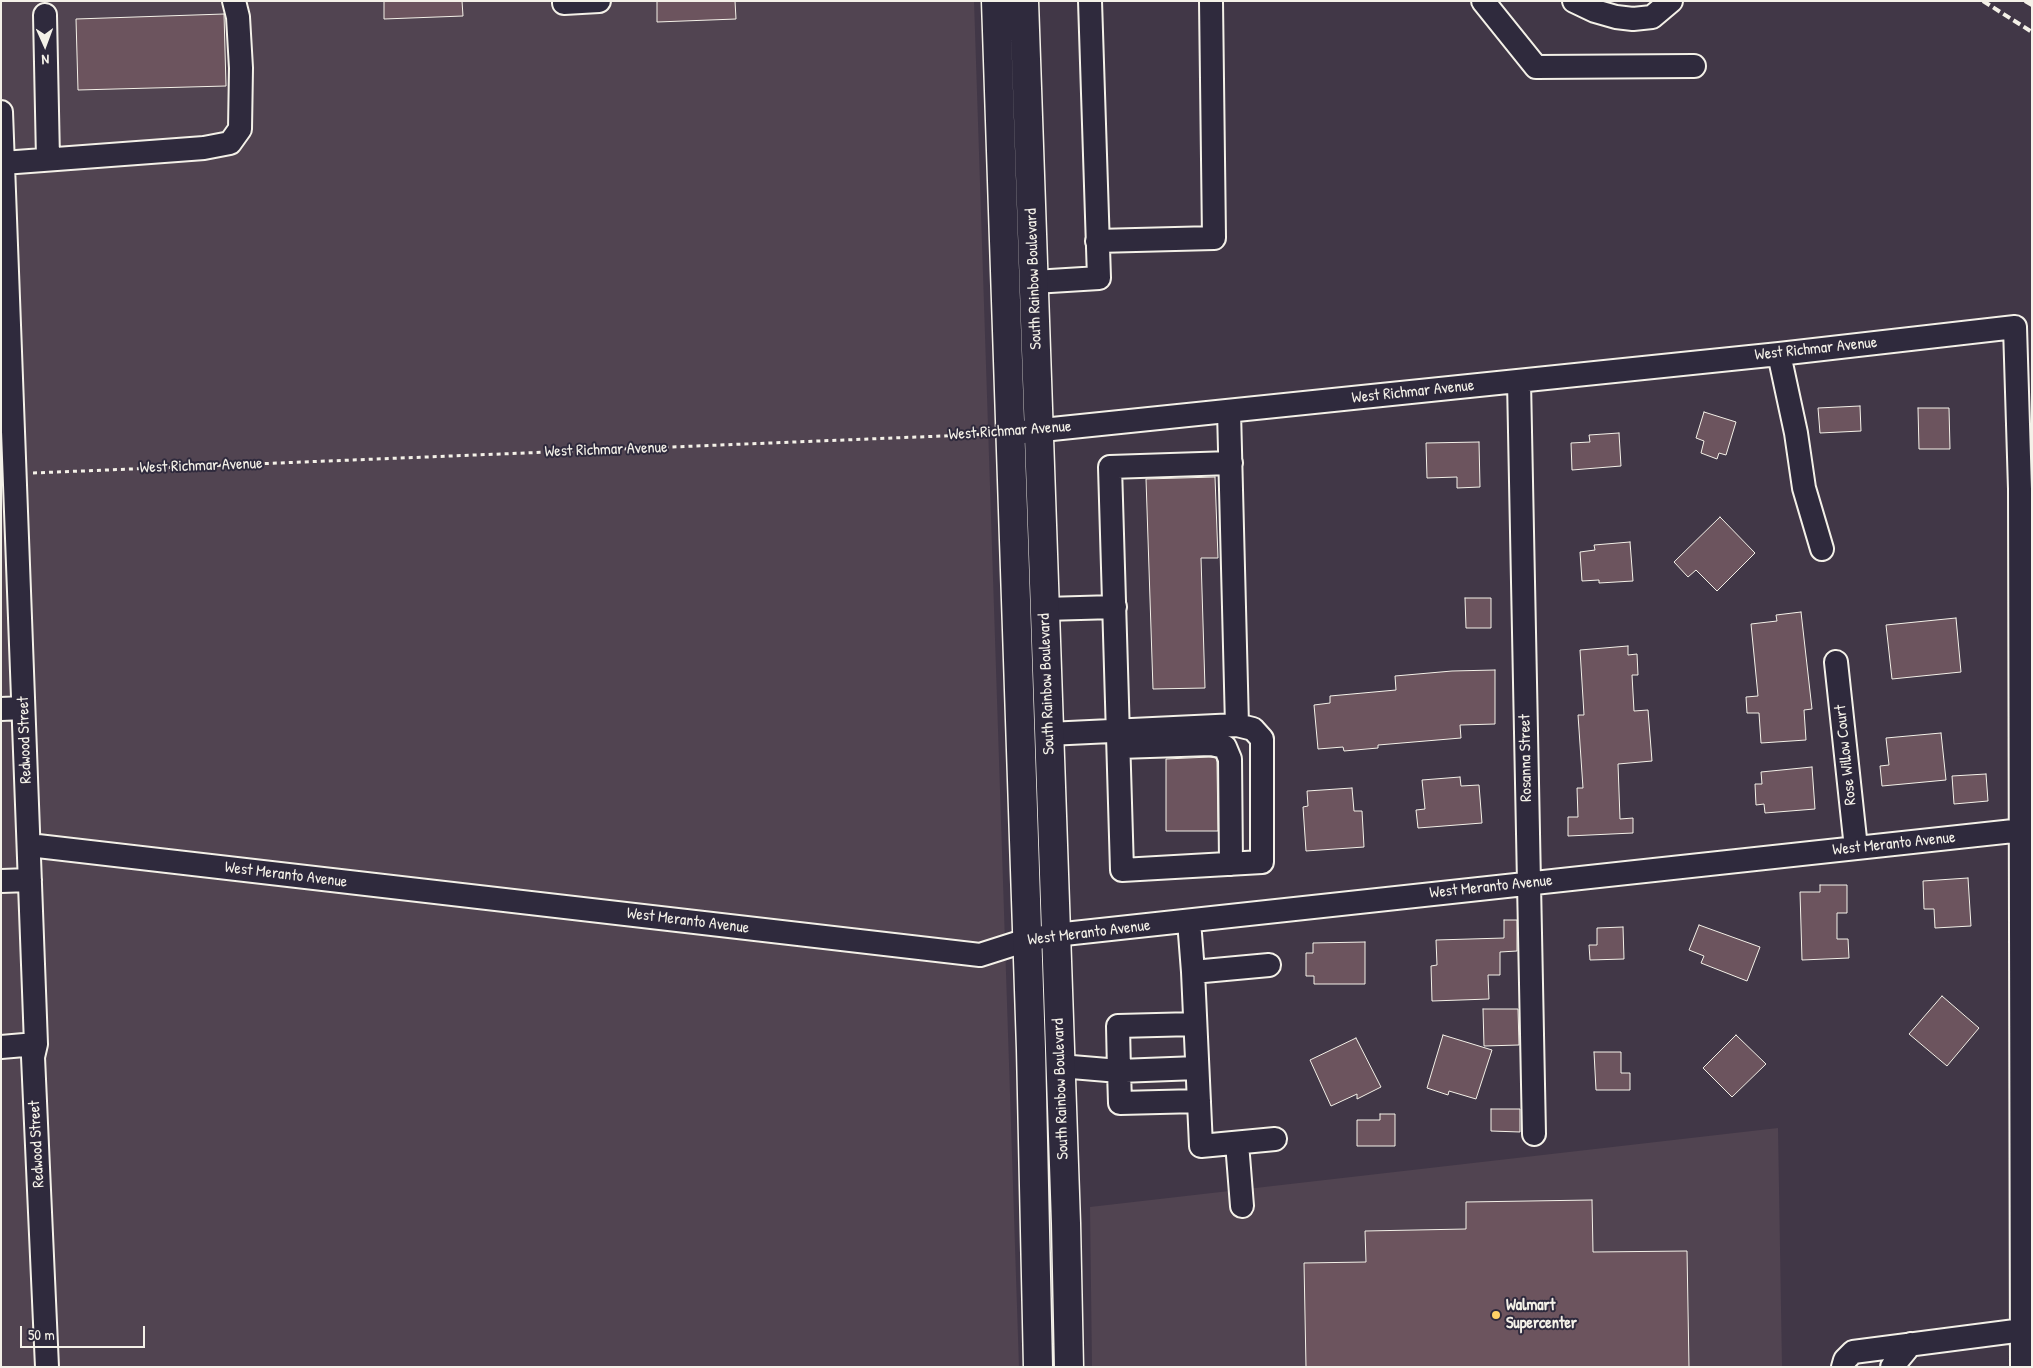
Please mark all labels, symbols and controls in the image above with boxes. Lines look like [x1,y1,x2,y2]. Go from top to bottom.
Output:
north arrow [20,20,70,70]
text: N [41,51,50,70]
street label: South Rainbow Boulevard [1022,208,1046,350]
street label: West Richmar Avenue [1754,333,1878,365]
street label: West Richmar Avenue [1351,376,1475,408]
street label: West Richmar Avenue [948,417,1072,445]
street label: West Richmar Avenue [544,438,668,462]
street label: West Richmar Avenue [139,454,263,478]
street label: South Rainbow Boulevard [1035,613,1059,755]
street label: Redwood Street [14,696,36,784]
street label: Rose Willow Court [1831,704,1861,806]
street label: Rosanna Street [1516,714,1536,802]
street label: West Meranto Avenue [1832,828,1956,860]
street label: West Meranto Avenue [224,858,348,892]
street label: West Meranto Avenue [1429,871,1553,903]
street label: West Meranto Avenue [626,904,750,938]
street label: West Meranto Avenue [1027,916,1151,950]
street label: South Rainbow Boulevard [1049,1018,1073,1160]
street label: Redwood Street [25,1100,49,1188]
place label: Walmart Supercenter [1506,1296,1577,1334]
marker: Walmart Supercenter [1490,1309,1502,1321]
scale bar [22,1316,148,1348]
text: 50 m [28,1324,55,1345]

